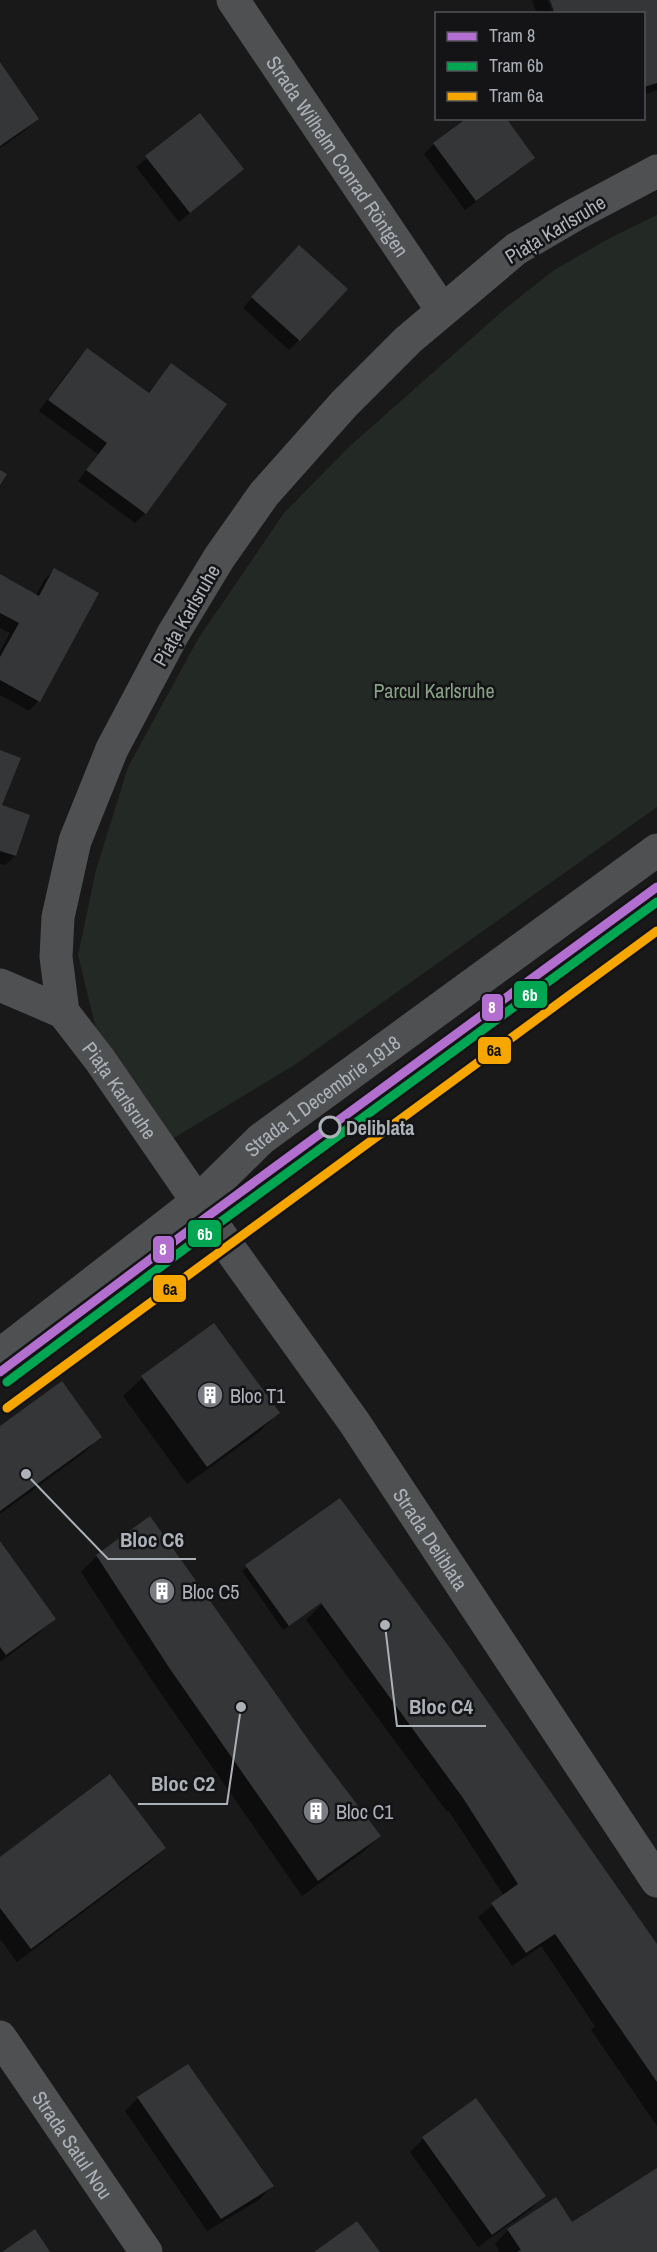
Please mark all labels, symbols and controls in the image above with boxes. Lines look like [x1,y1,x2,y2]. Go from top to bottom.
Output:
legend [435,12,645,120]
text: Tram 8 [489,23,535,48]
street label: Strada Wilhelm Conrad Röntgen [261,50,416,262]
text: Tram 6b [489,53,543,78]
text: Tram 6a [489,83,543,108]
street label: Piața Karlsruhe [500,188,610,270]
street label: Piața Karlsruhe [146,559,226,671]
park label: Parcul Karlsruhe [373,677,495,704]
line badge: 6b [513,980,548,1009]
text: 6b [522,984,538,1006]
line badge: 8 [481,993,504,1022]
text: 8 [488,996,496,1018]
street label: Strada 1 Decembrie 1918 [238,1029,405,1162]
street label: Piața Karlsruhe [77,1036,164,1144]
line badge: 6a [477,1036,512,1065]
text: 6a [487,1039,502,1061]
place label: Deliblata [346,1114,414,1141]
marker: Deliblata [319,1116,341,1138]
line badge: 6b [187,1219,222,1248]
text: 6b [197,1223,213,1245]
line badge: 8 [152,1235,175,1264]
text: 8 [159,1238,167,1260]
line badge: 6a [152,1274,187,1303]
text: 6a [163,1278,178,1300]
building icon: Bloc T1 [195,1380,225,1410]
place label: Bloc T1 [230,1382,285,1409]
street label: Strada Deliblata [387,1482,475,1595]
callout: Bloc C6 [108,1520,196,1559]
text: Bloc C6 [120,1525,184,1554]
building icon: Bloc C5 [147,1576,177,1606]
place label: Bloc C5 [182,1578,239,1605]
callout: Bloc C4 [397,1687,486,1726]
text: Bloc C4 [409,1692,473,1721]
callout: Bloc C2 [138,1765,227,1804]
text: Bloc C2 [151,1769,215,1798]
building icon: Bloc C1 [301,1796,331,1826]
place label: Bloc C1 [336,1798,393,1825]
street label: Strada Satul Nou [27,2085,119,2204]

